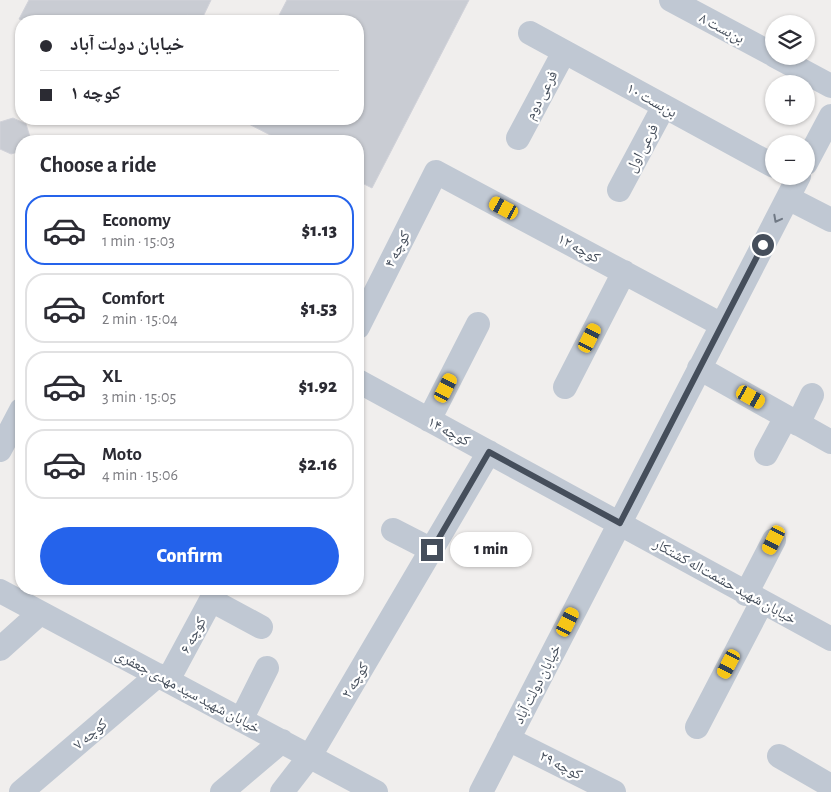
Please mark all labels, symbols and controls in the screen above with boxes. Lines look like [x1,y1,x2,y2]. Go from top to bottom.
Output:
street label: بن‌بست ۸ [696,10,747,48]
map controls [765,15,815,185]
button: layers [765,15,815,65]
text: خیابان دولت آباد [70,35,184,54]
street label: فرعی دوم [522,68,562,123]
button: + [765,75,815,125]
street label: بن‌بست ۱۰ [623,80,680,122]
text: کوچه ۱ [70,84,121,103]
street label: فرعی اول [624,122,663,176]
button: − [765,135,815,185]
text: Choose a ride [40,154,156,176]
car [487,194,520,222]
icon: car [42,208,87,253]
text: Economy [102,211,171,230]
one-way arrow [773,214,783,223]
text: $1.13 [302,221,337,240]
street label: کوچه ۴ [382,229,414,270]
street label: کوچه ۱۲ [555,231,602,267]
text: 1 min · 15:03 [102,233,175,249]
route start [752,234,774,256]
icon: car [42,286,87,331]
text: Comfort [102,289,164,308]
text: $1.53 [300,299,337,318]
text: 2 min · 15:04 [102,311,178,327]
car [576,321,603,355]
icon: car [42,364,87,409]
text: XL [102,367,122,386]
car [432,371,459,405]
text: $1.92 [299,377,337,396]
car [734,383,767,411]
text: 3 min · 15:05 [102,389,176,405]
street label: کوچه ۱۴ [425,414,472,450]
icon: car [42,442,87,487]
text: Moto [102,445,142,464]
text: $2.16 [299,455,337,474]
text: 4 min · 15:06 [102,467,178,483]
car [760,523,787,557]
button: Confirm [40,527,339,585]
callout: 1 min [450,532,532,568]
street label: خیابان شهید حشمت‌اله کشتکار [649,535,799,629]
route end [421,539,443,561]
text: 1 min [474,541,508,557]
car [554,605,581,639]
street label: کوچه ۶ [178,615,210,656]
street label: خیابان دولت آباد [510,641,566,727]
street label: خیابان شهید سید مهدی جعفری [112,647,263,738]
car [715,647,742,681]
street label: کوچه ۲ [339,660,373,701]
street label: کوچه ۷ [71,716,111,753]
street label: کوچه ۲۹ [537,748,584,783]

